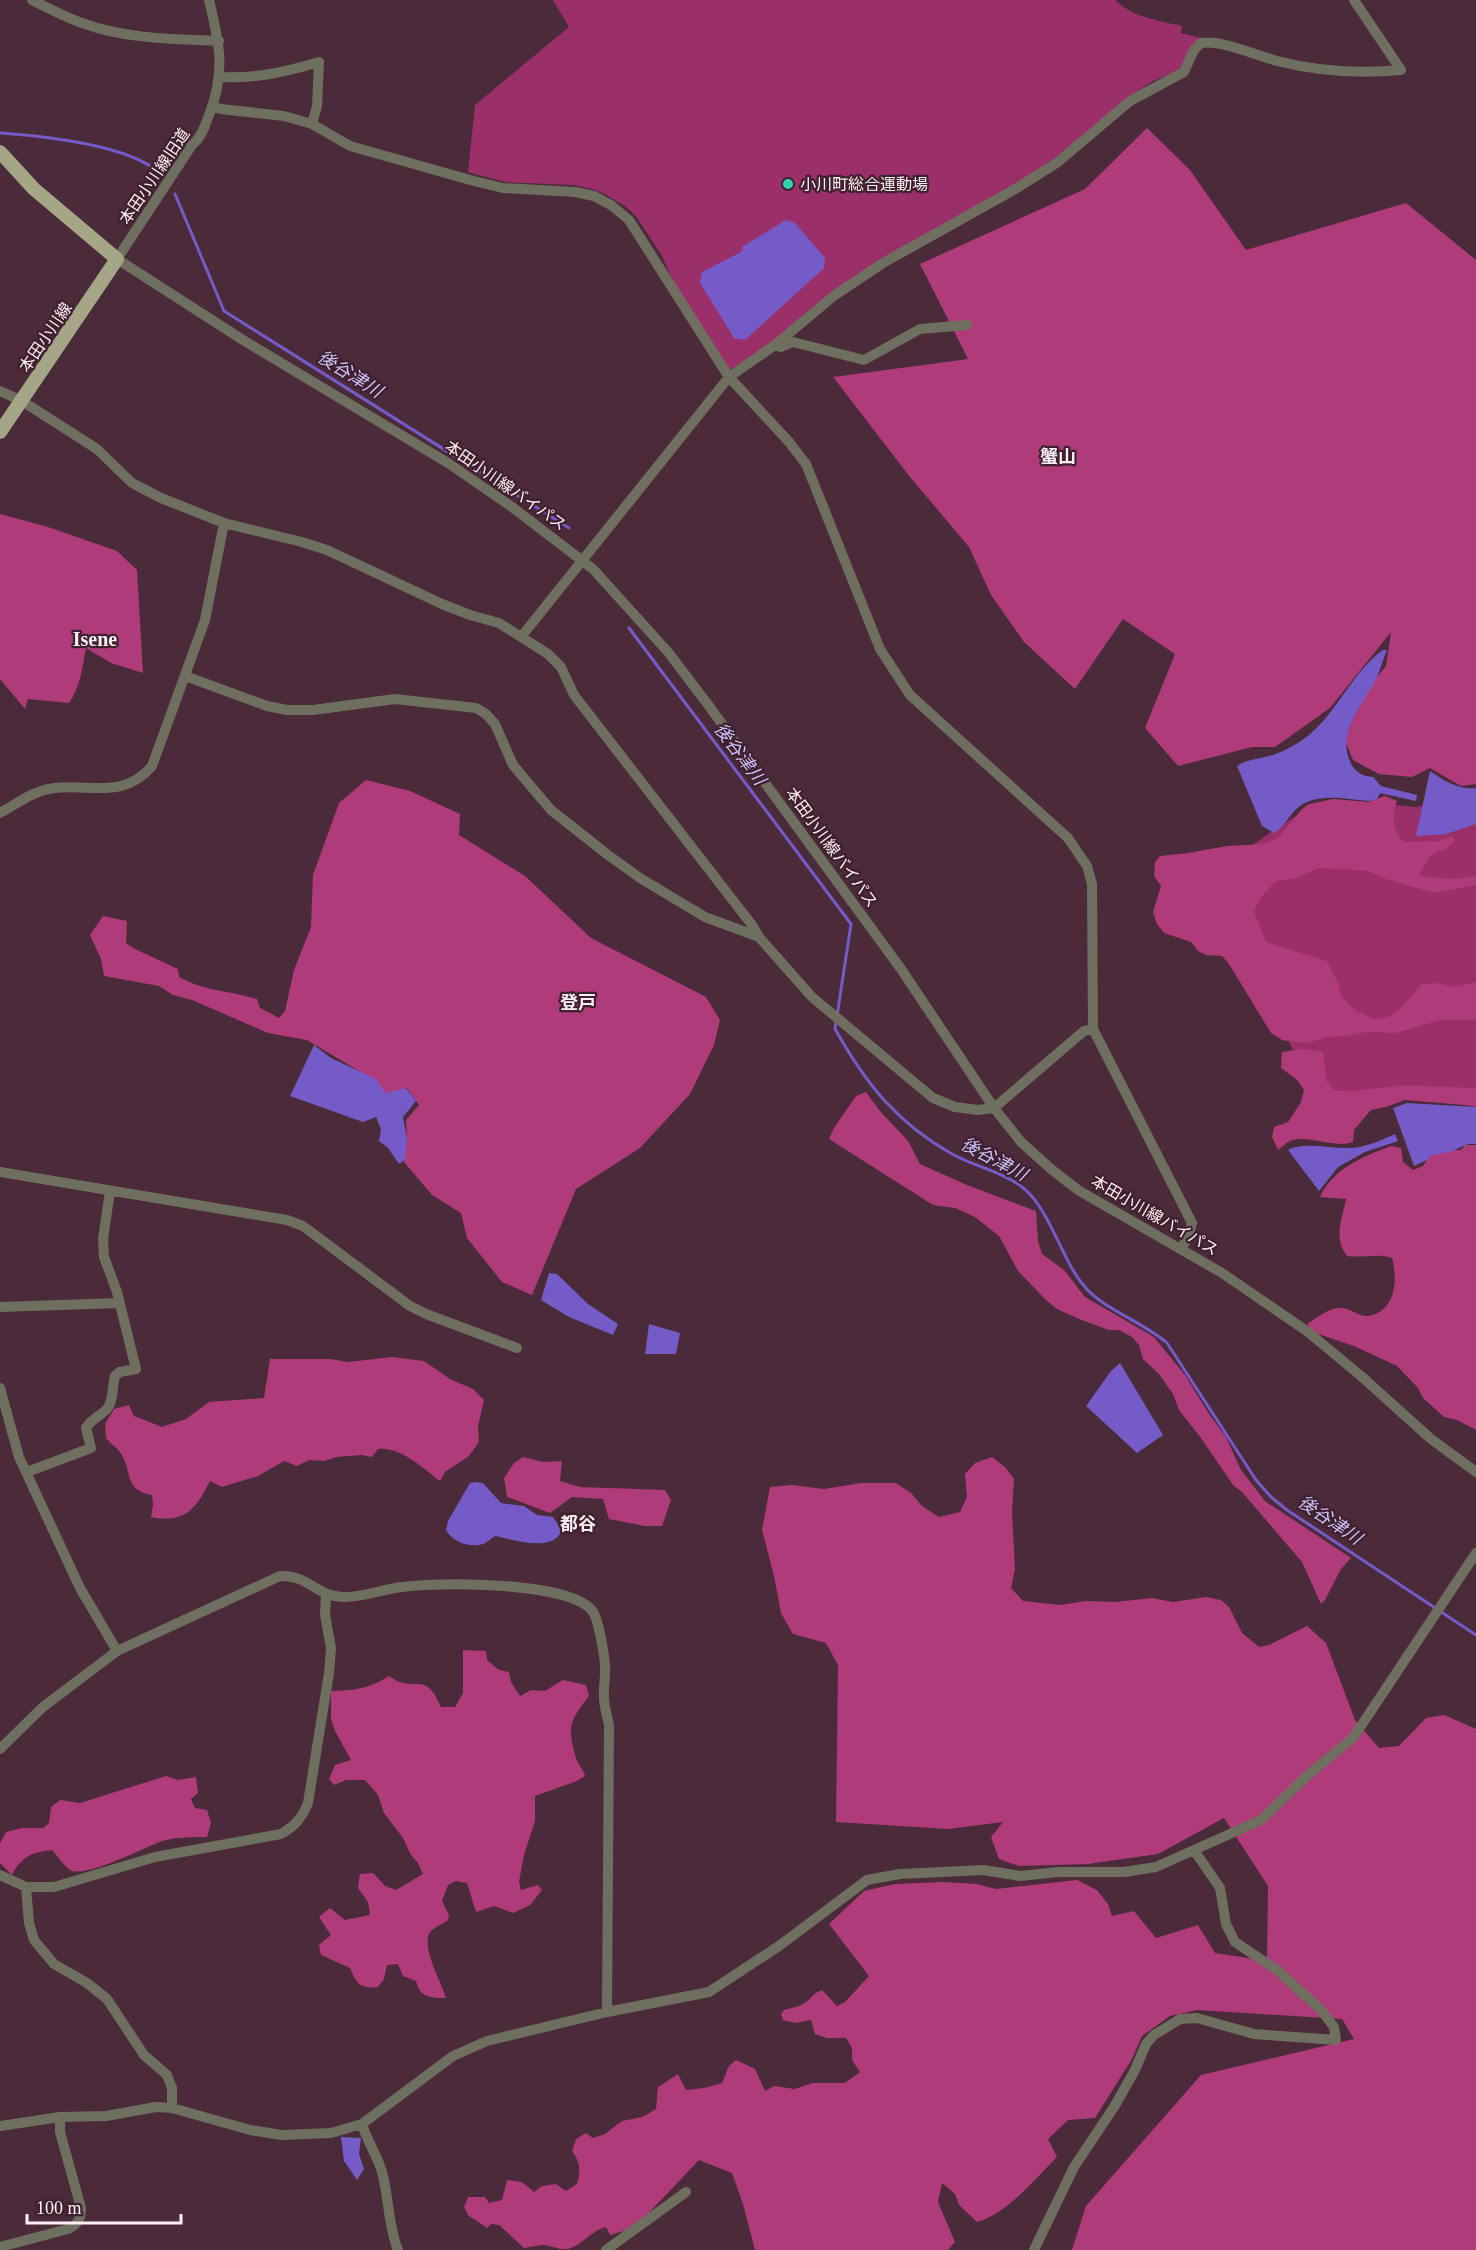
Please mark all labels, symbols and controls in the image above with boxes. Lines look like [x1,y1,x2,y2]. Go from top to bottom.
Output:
street label: 本田小川線旧道 [116,125,193,227]
place label: 小川町総合運動場 [800,176,928,193]
marker: 小川町総合運動場 [781,177,795,191]
street label: 本田小川線 [16,299,75,375]
water label: 後谷津川 [314,346,388,403]
street label: 本田小川線バイパス [442,437,569,534]
district label: 蟹山 [1040,447,1076,467]
district label: Isene [73,628,117,650]
water label: 後谷津川 [710,719,771,790]
street label: 本田小川線バイパス [782,784,881,910]
district label: 登戸 [560,993,596,1013]
water label: 後谷津川 [958,1133,1032,1186]
street label: 本田小川線バイパス [1088,1172,1221,1259]
water label: 後谷津川 [1295,1492,1367,1550]
district label: 都谷 [560,1514,596,1534]
scale bar [27,2187,182,2225]
text: 100 m [36,2198,82,2218]

